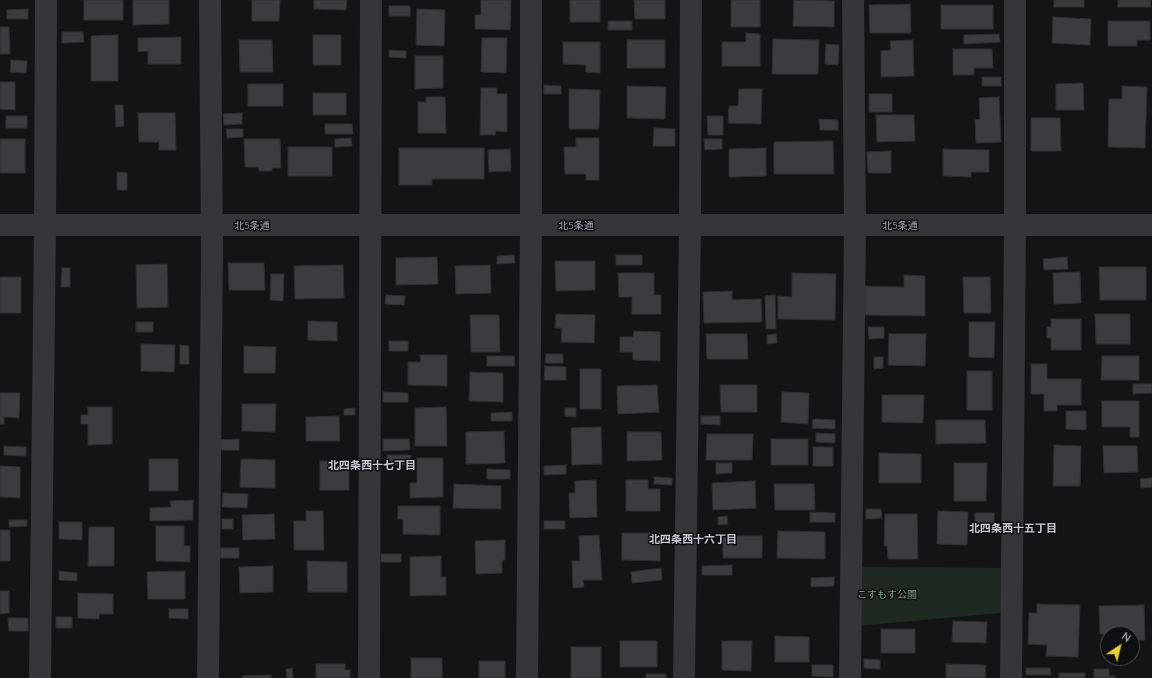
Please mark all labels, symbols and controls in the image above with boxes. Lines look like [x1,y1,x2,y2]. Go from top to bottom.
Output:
street label: 北5条通 [234,220,270,232]
street label: 北5条通 [558,220,594,232]
street label: 北5条通 [882,220,918,232]
district label: 北四条西十七丁目 [328,459,416,473]
district label: 北四条西十五丁目 [969,522,1057,536]
district label: 北四条西十六丁目 [649,533,737,547]
park label: こすもす公園 [857,589,917,601]
north arrow [1100,626,1140,666]
text: N [1119,629,1134,645]

